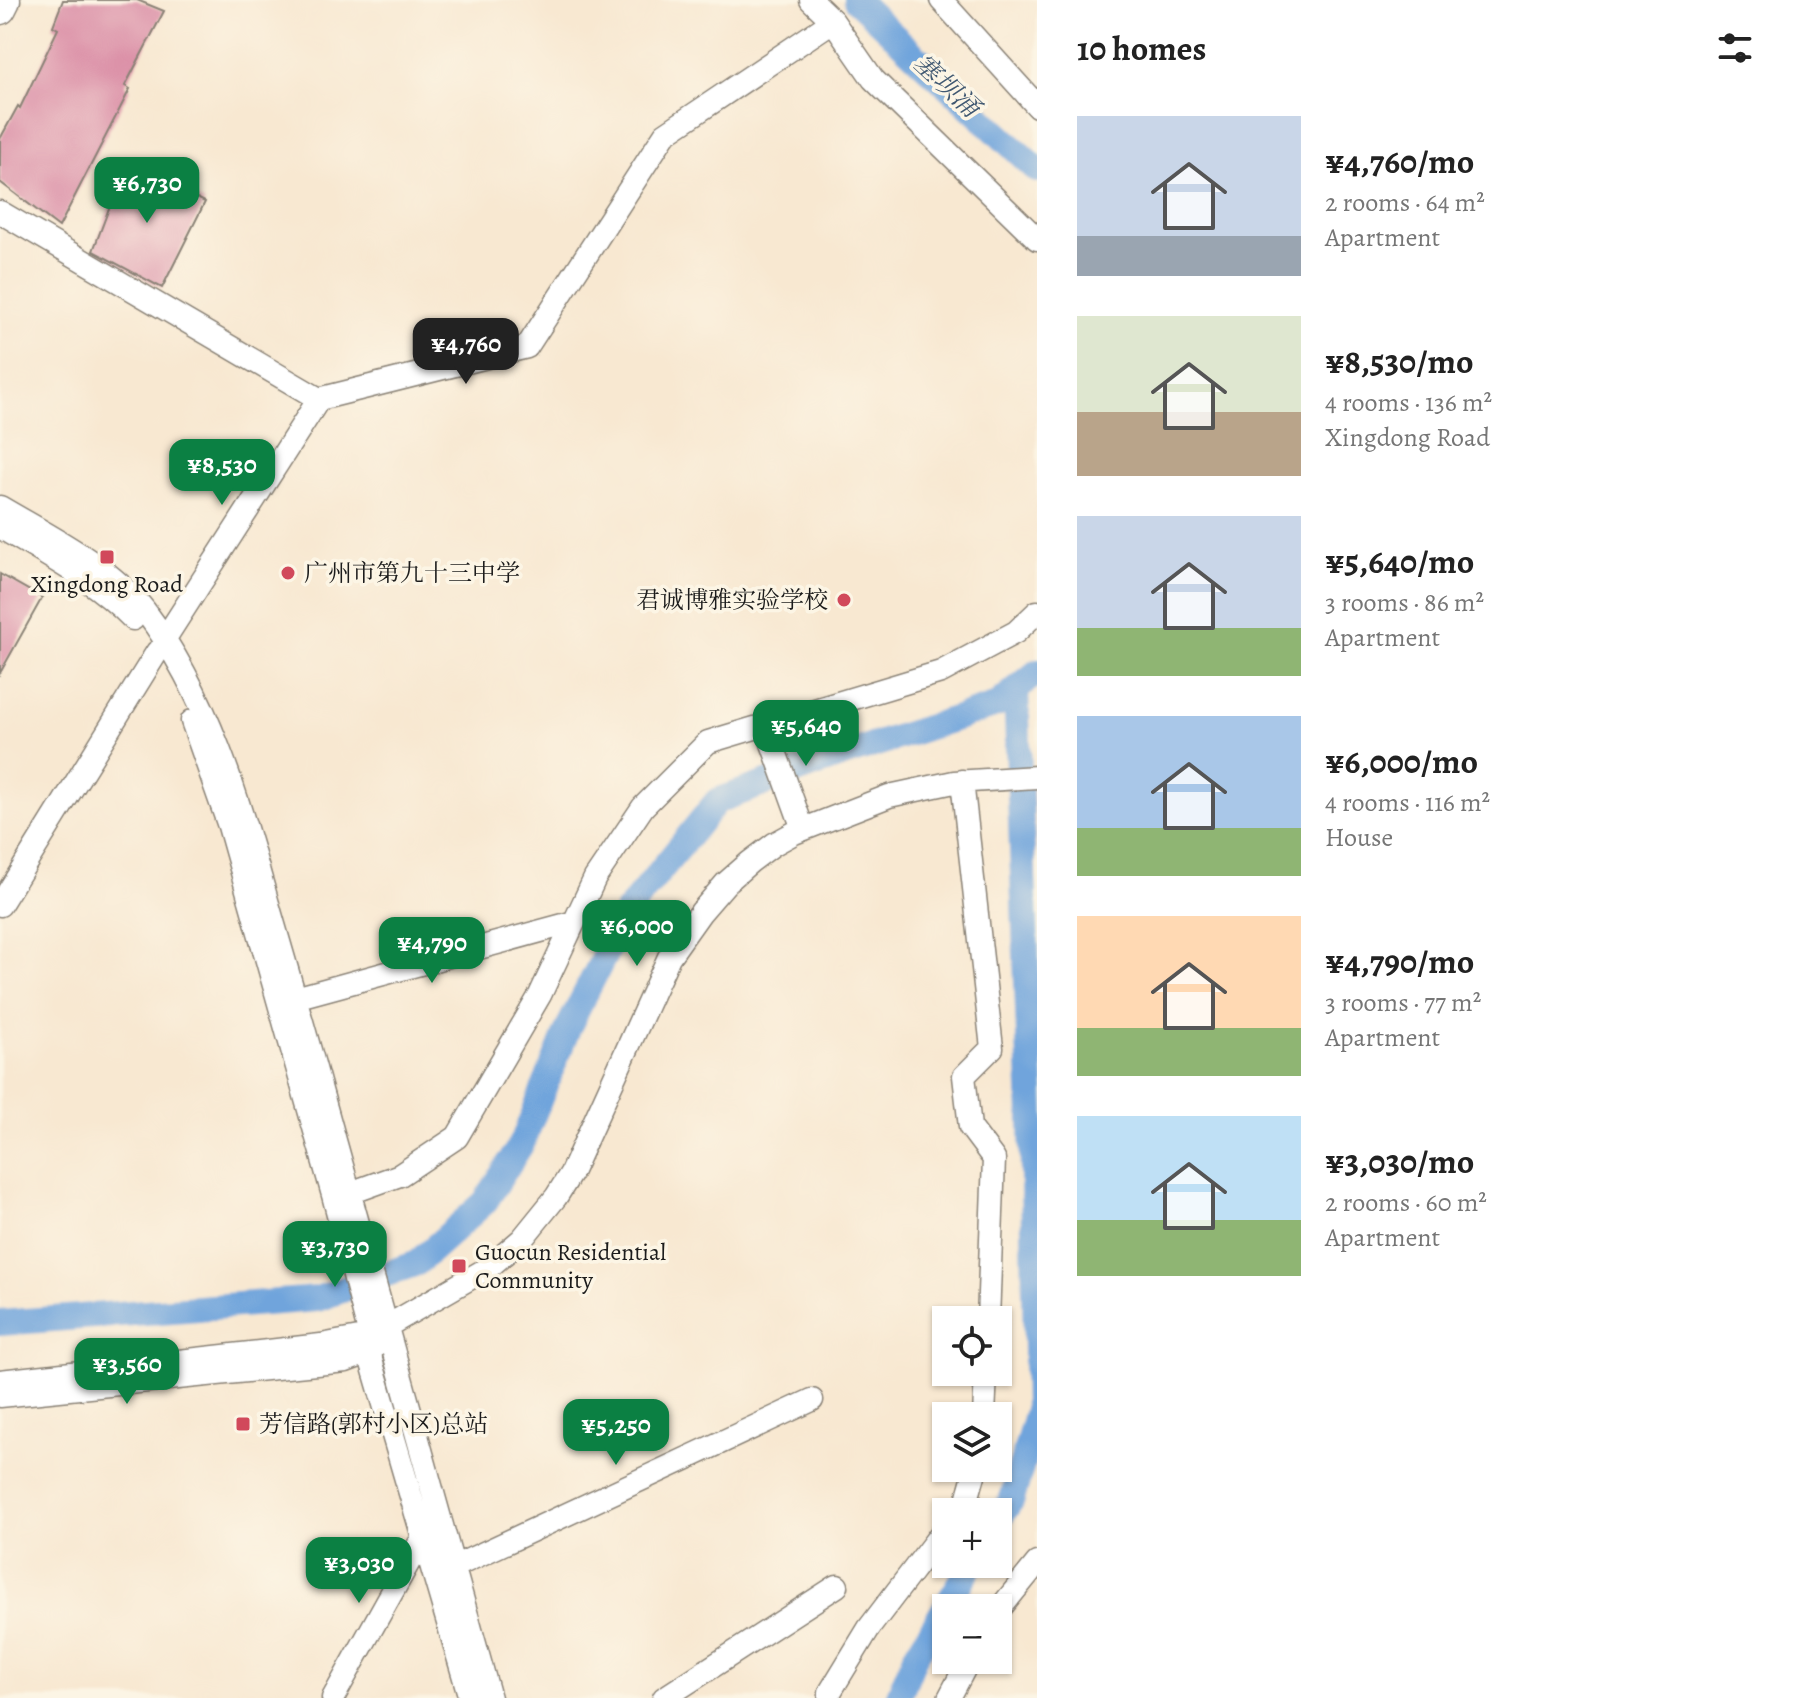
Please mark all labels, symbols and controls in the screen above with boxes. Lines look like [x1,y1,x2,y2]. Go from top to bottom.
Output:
text: 10 homes [1077,25,1206,72]
icon: filters [1713,26,1757,70]
water label: 塞坝涌 [906,46,989,127]
text: ¥4,760/mo [1325,138,1474,185]
icon: home [1141,148,1237,244]
pin: ¥6,730 [82,157,212,225]
text: ¥6,730 [112,165,182,200]
text: 2 rooms · 64 m² [1325,185,1485,220]
text: Apartment [1325,220,1440,255]
pin: ¥4,760 [401,318,531,386]
text: ¥4,760 [431,326,501,361]
text: ¥8,530/mo [1325,338,1473,385]
icon: home [1141,348,1237,444]
text: 4 rooms · 136 m² [1325,385,1492,420]
text: Xingdong Road [1325,420,1490,455]
pin: ¥8,530 [157,439,287,507]
text: ¥8,530 [187,447,257,482]
text: ¥5,640/mo [1325,538,1474,585]
marker: Xingdong Road [98,548,116,566]
icon: home [1141,548,1237,644]
place label: 广州市第九十三中学 [304,557,520,589]
marker: 广州市第九十三中学 [279,564,297,582]
place label: Xingdong Road [31,568,183,600]
place label: 君诚博雅实验学校 [636,584,828,616]
text: 3 rooms · 86 m² [1325,585,1484,620]
marker: 君诚博雅实验学校 [835,591,853,609]
text: Apartment [1325,620,1440,655]
pin: ¥5,640 [741,700,871,768]
text: ¥5,640 [771,708,841,743]
text: ¥6,000/mo [1325,738,1478,785]
icon: home [1141,748,1237,844]
text: 4 rooms · 116 m² [1325,785,1490,820]
text: House [1325,820,1393,855]
pin: ¥6,000 [572,900,702,968]
text: ¥6,000 [600,908,674,943]
pin: ¥4,790 [367,917,497,985]
text: ¥4,790 [397,925,467,960]
text: ¥4,790/mo [1325,938,1474,985]
icon: home [1141,948,1237,1044]
text: 3 rooms · 77 m² [1325,985,1481,1020]
text: Apartment [1325,1020,1440,1055]
text: ¥3,030/mo [1325,1138,1474,1185]
icon: home [1141,1148,1237,1244]
text: 2 rooms · 60 m² [1325,1185,1487,1220]
text: Apartment [1325,1220,1440,1255]
pin: ¥3,730 [270,1221,400,1289]
text: ¥3,730 [301,1229,369,1264]
place label: Guocun Residential Community [475,1236,666,1296]
marker: Guocun Residential Community [450,1257,468,1275]
map controls [932,1306,1012,1674]
button: locate [932,1306,1012,1386]
pin: ¥3,560 [62,1338,192,1406]
text: ¥3,560 [92,1346,162,1381]
pin: ¥5,250 [551,1399,681,1467]
button: layers [932,1402,1012,1482]
text: ¥5,250 [581,1407,651,1442]
place label: 芳信路(郭村小区)总站 [259,1408,488,1440]
marker: 芳信路(郭村小区)总站 [234,1415,252,1433]
button: + [932,1498,1012,1578]
pin: ¥3,030 [294,1537,424,1605]
text: ¥3,030 [324,1545,394,1580]
button: − [932,1594,1012,1674]

